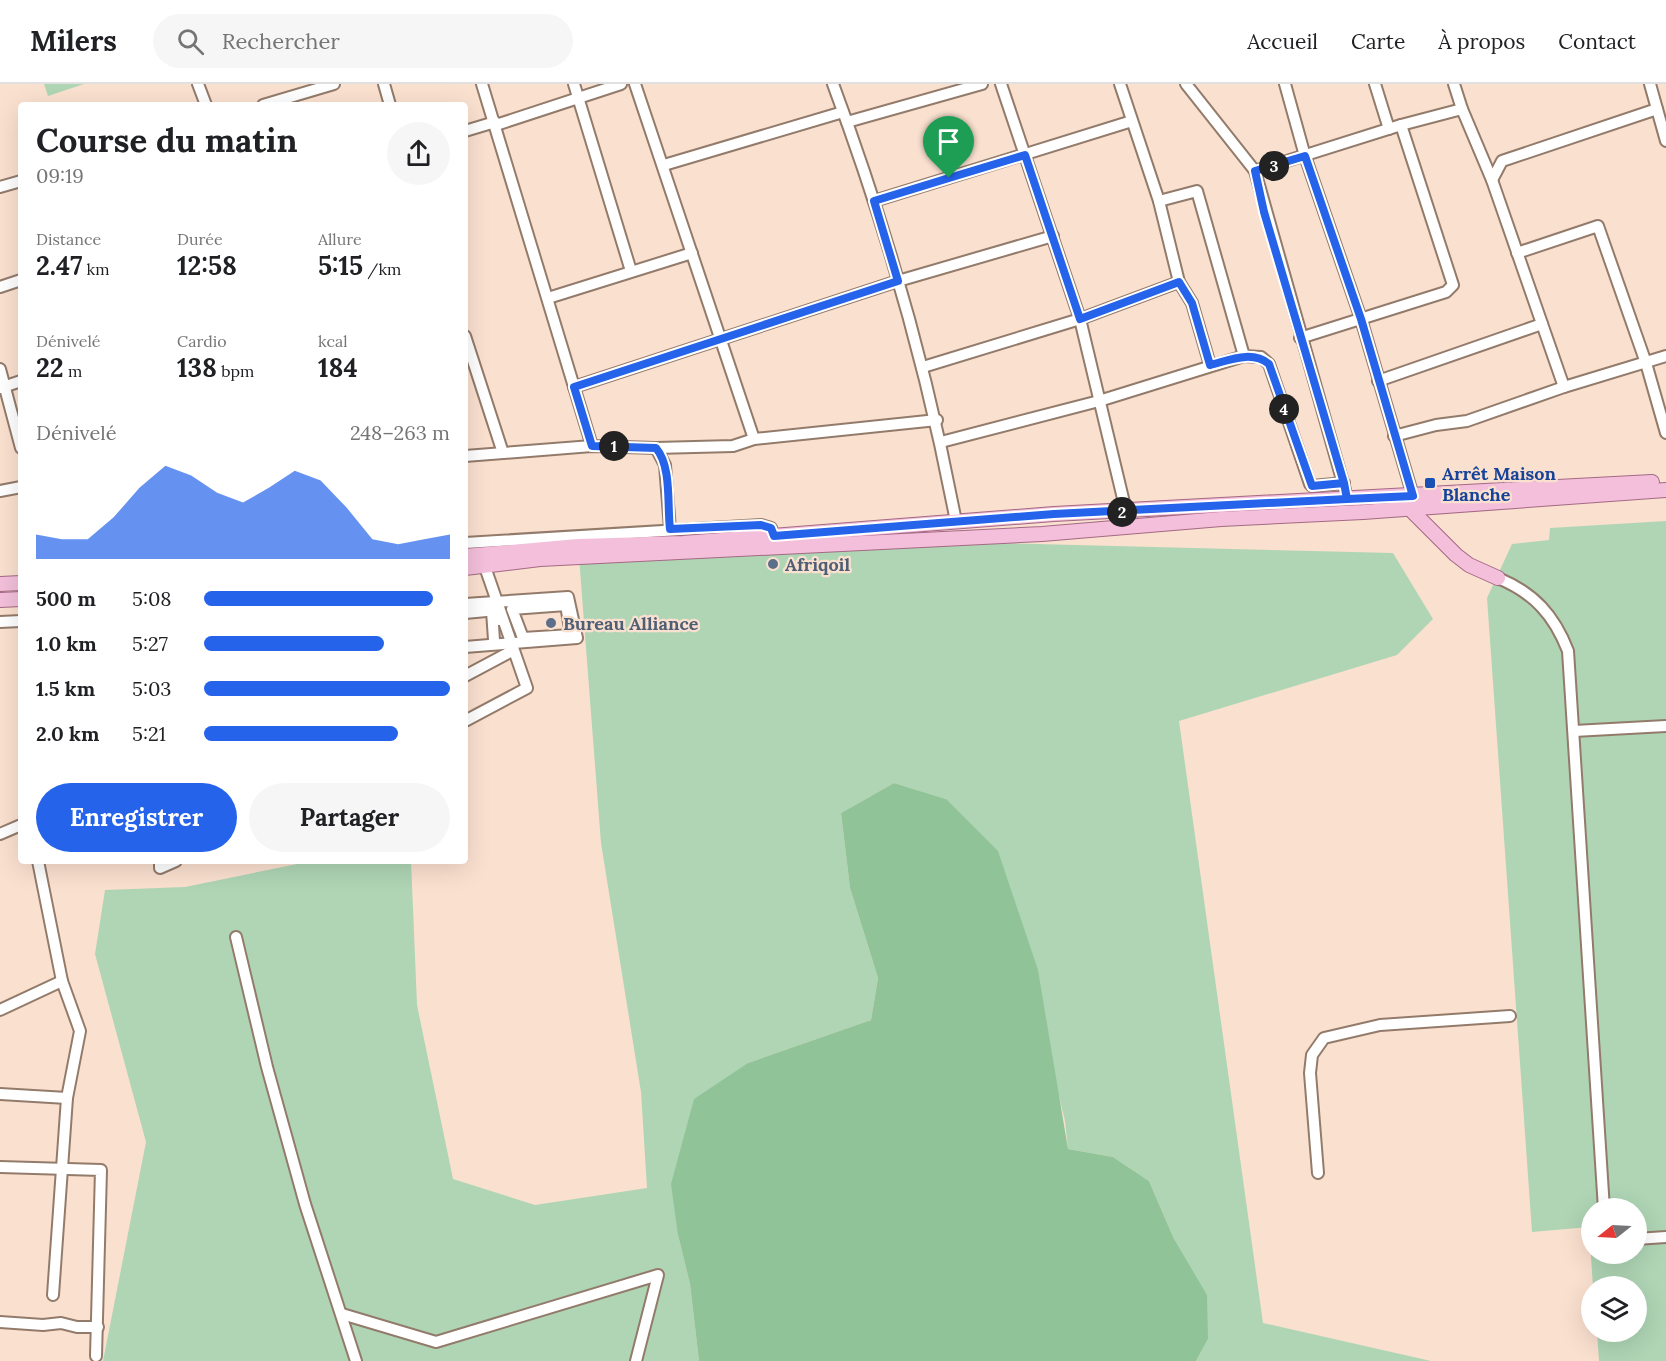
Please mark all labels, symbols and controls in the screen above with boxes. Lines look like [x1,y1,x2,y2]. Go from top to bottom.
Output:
search box [153,14,573,68]
text: Milers [30,23,117,59]
icon: search [174,25,207,58]
text: Rechercher [222,27,340,55]
text: Accueil [1247,28,1318,55]
text: Carte [1351,28,1405,55]
text: À propos [1438,28,1525,55]
text: Contact [1558,28,1636,55]
pin [923,116,974,178]
text: Course du matin [36,119,298,161]
button: share [387,122,450,185]
icon: arrive [932,125,965,158]
pin: 3 [1259,151,1289,181]
text: 3 [1270,156,1278,176]
text: 09:19 [36,163,84,188]
text: Distance [36,229,101,249]
text: Durée [177,229,223,249]
text: Allure [318,229,362,249]
text: 2.47 [36,249,82,282]
text: 12:58 [177,249,237,282]
text: 5:15 [318,249,363,282]
text: km [82,259,109,279]
text: /km [363,259,401,279]
text: Dénivelé [36,331,101,351]
text: Cardio [177,331,227,351]
text: kcal [318,331,348,351]
text: 22 [36,351,64,384]
text: 138 [177,351,217,384]
text: 184 [318,351,358,384]
text: m [64,361,82,381]
text: bpm [217,361,254,381]
pin: 4 [1269,394,1299,424]
text: 4 [1280,399,1288,419]
text: Dénivelé [36,420,117,445]
text: 248–263 m [350,420,450,445]
pin: 1 [599,431,629,461]
text: 1 [611,436,617,456]
place label: Arrêt Maison Blanche [1442,462,1557,506]
marker: Arrêt Maison Blanche [1423,476,1437,490]
pin: 2 [1107,497,1137,527]
text: 2 [1118,502,1126,522]
place label: Afriqoil [785,553,850,576]
marker: Afriqoil [766,557,780,571]
text: 500 m [36,586,96,611]
text: 5:08 [132,586,172,611]
place label: Bureau Alliance [563,612,699,635]
marker: Bureau Alliance [544,616,558,630]
text: 1.0 km [36,631,97,656]
text: 5:27 [132,631,168,656]
text: 1.5 km [36,676,95,701]
text: 5:03 [132,676,171,701]
text: 2.0 km [36,721,99,746]
text: 5:21 [132,721,166,746]
button: Enregistrer [36,783,237,852]
button: Partager [249,783,450,852]
north arrow [1581,1198,1647,1264]
map controls [1581,1198,1647,1342]
button: layers [1581,1276,1647,1342]

